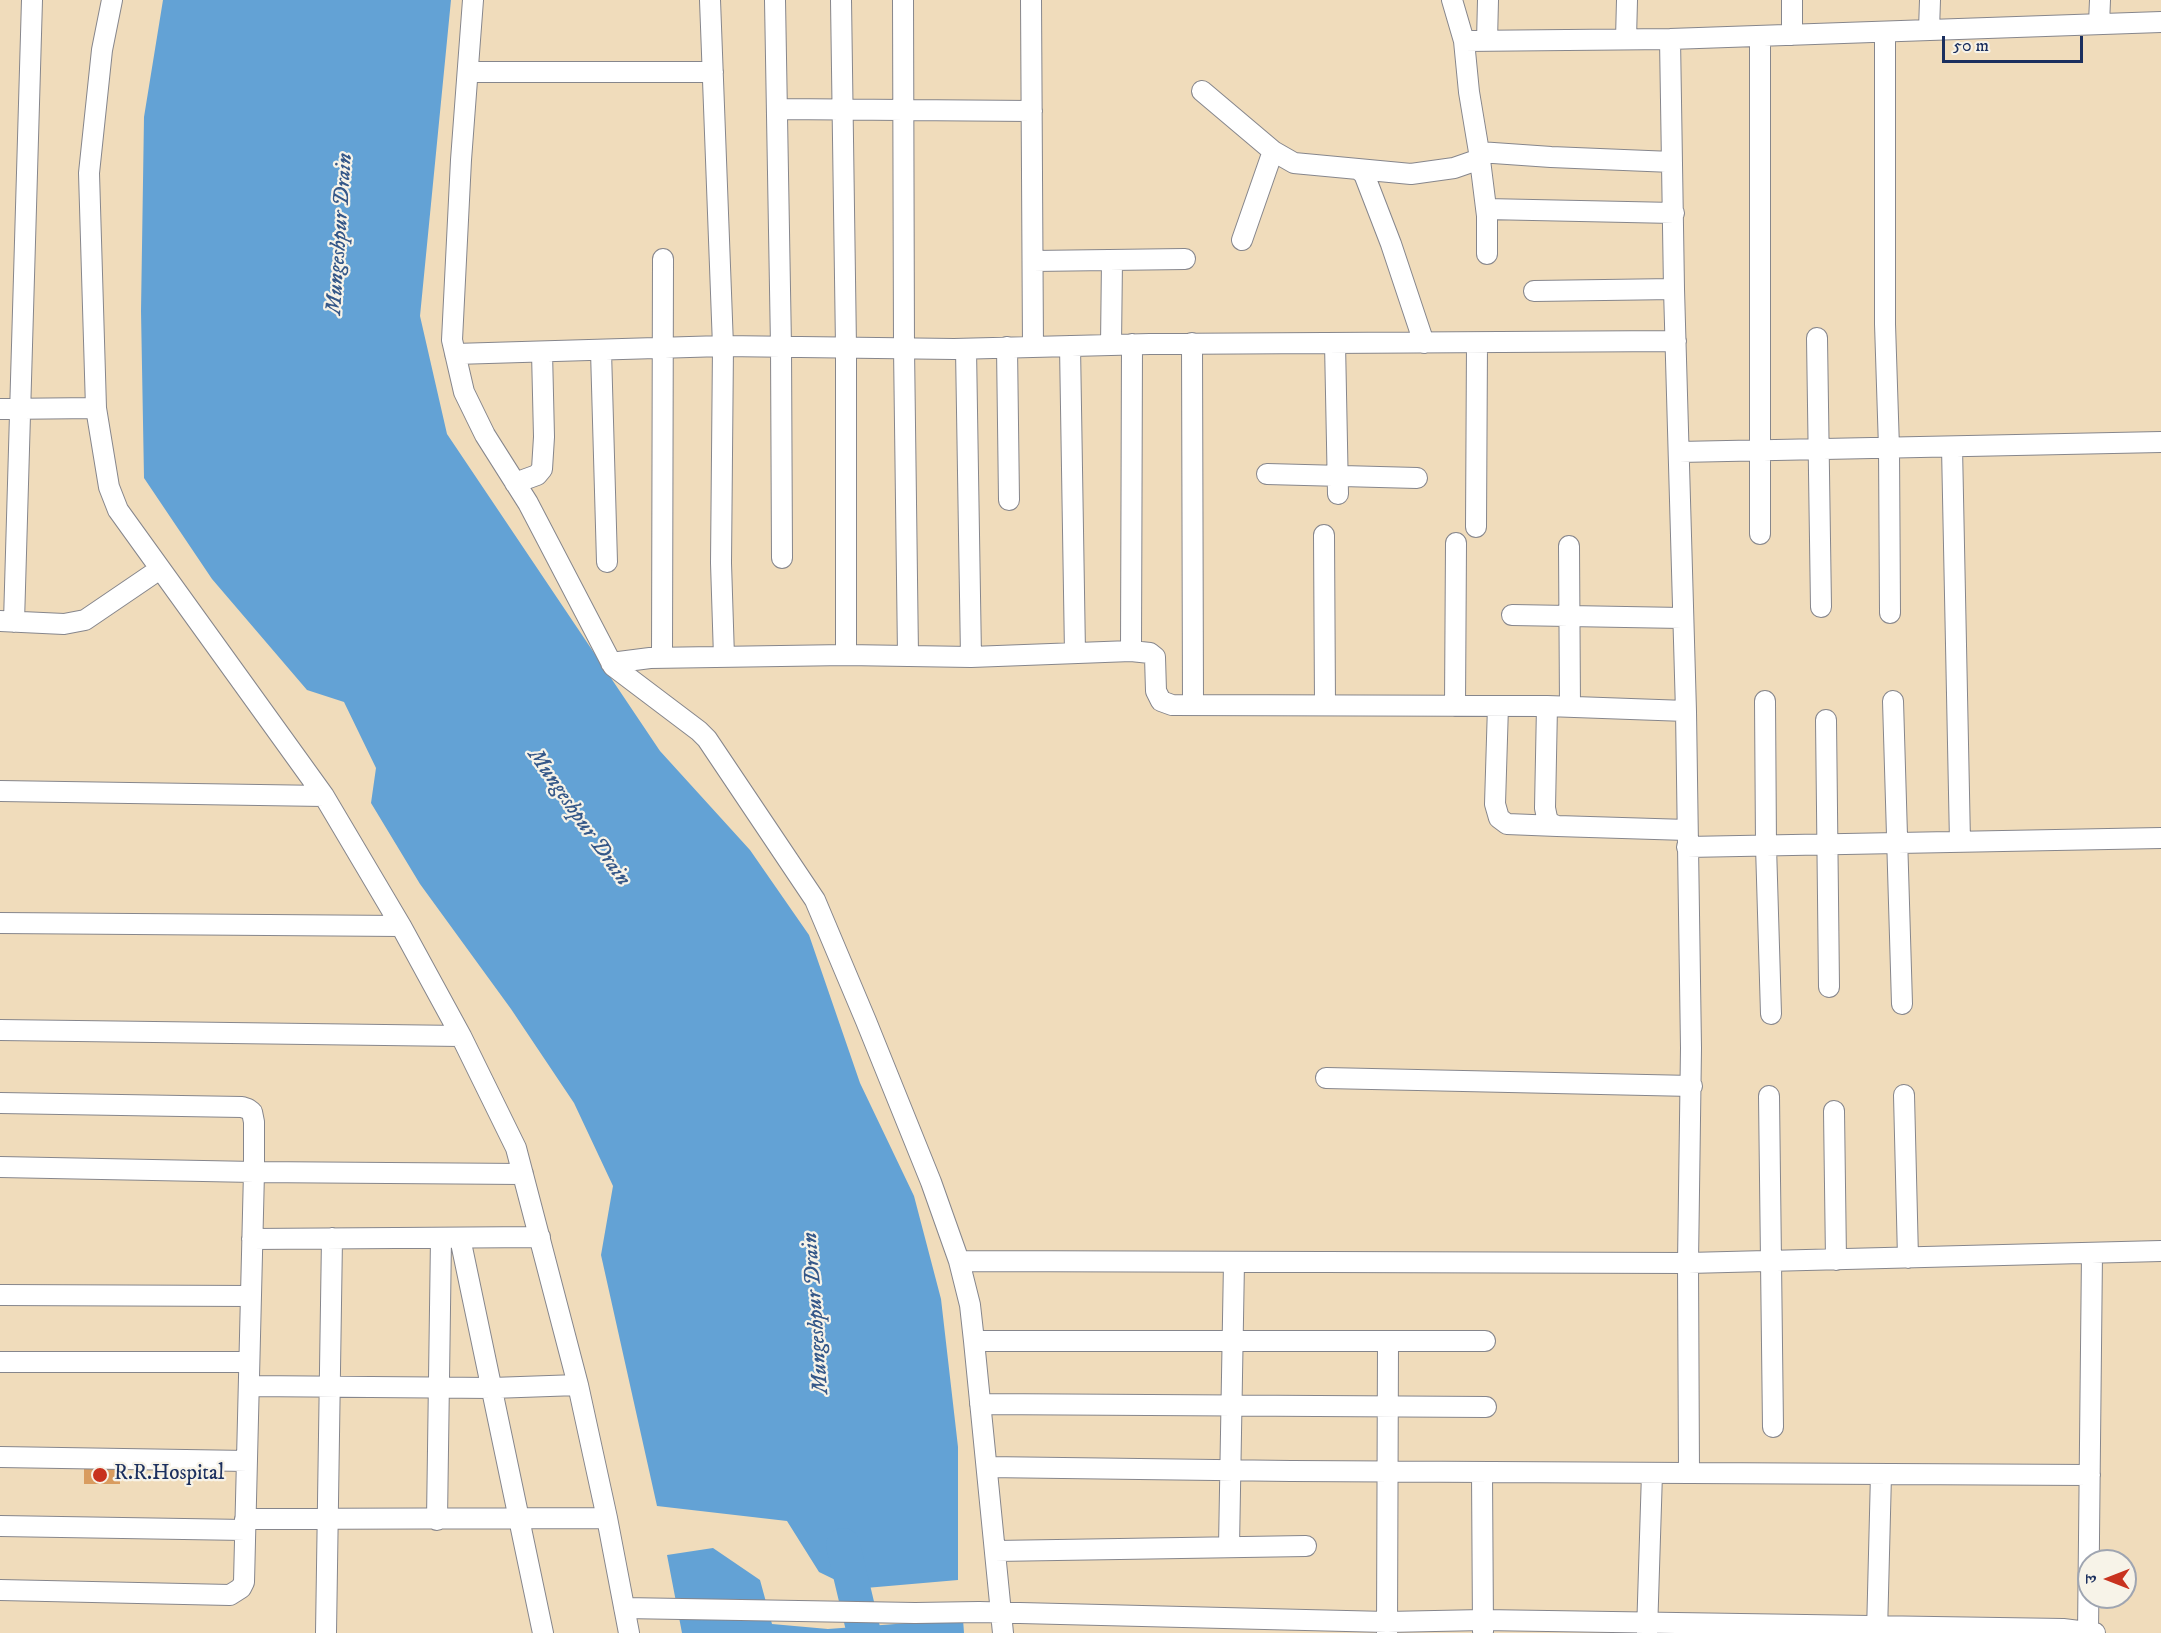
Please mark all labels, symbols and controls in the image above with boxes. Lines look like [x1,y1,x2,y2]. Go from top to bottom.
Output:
scale bar [1945,24,2086,62]
text: 50 m [1953,35,1989,57]
water label: Mungeshpur Drain [322,152,360,316]
water label: Mungeshpur Drain [521,744,635,892]
water label: Mungeshpur Drain [798,1231,836,1395]
place label: R.R.Hospital [114,1462,224,1488]
marker: R.R.Hospital [91,1466,109,1484]
north arrow [2077,1549,2137,1609]
text: उ [2081,1575,2101,1583]

